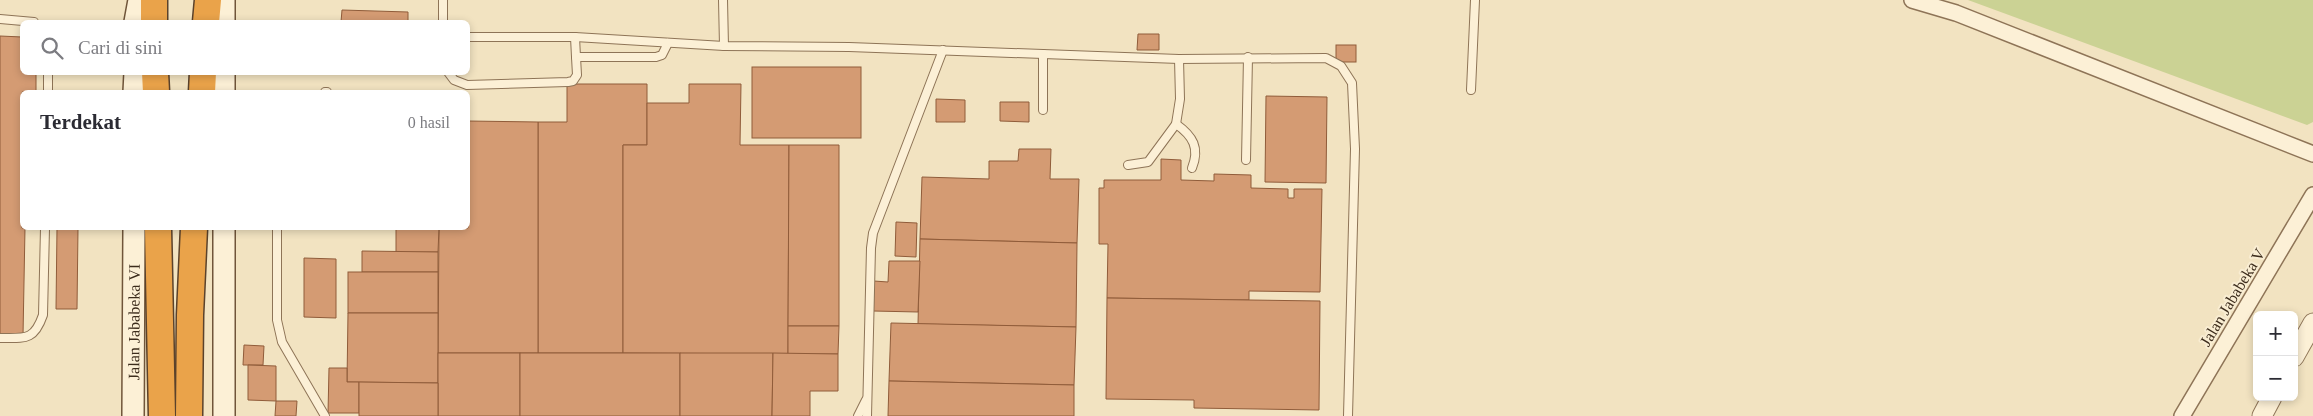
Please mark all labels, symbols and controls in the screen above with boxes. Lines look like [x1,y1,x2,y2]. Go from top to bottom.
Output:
search box [20,20,470,75]
icon: search [38,34,66,62]
text: Cari di sini [78,37,162,58]
text: Terdekat [40,110,121,134]
text: 0 hasil [408,114,450,131]
street label: Jalan Jababeka V [2197,245,2268,349]
street label: Jalan Jababeka VI [125,264,143,380]
map controls [2253,311,2298,401]
button: + [2253,311,2298,356]
button: − [2253,356,2298,401]

